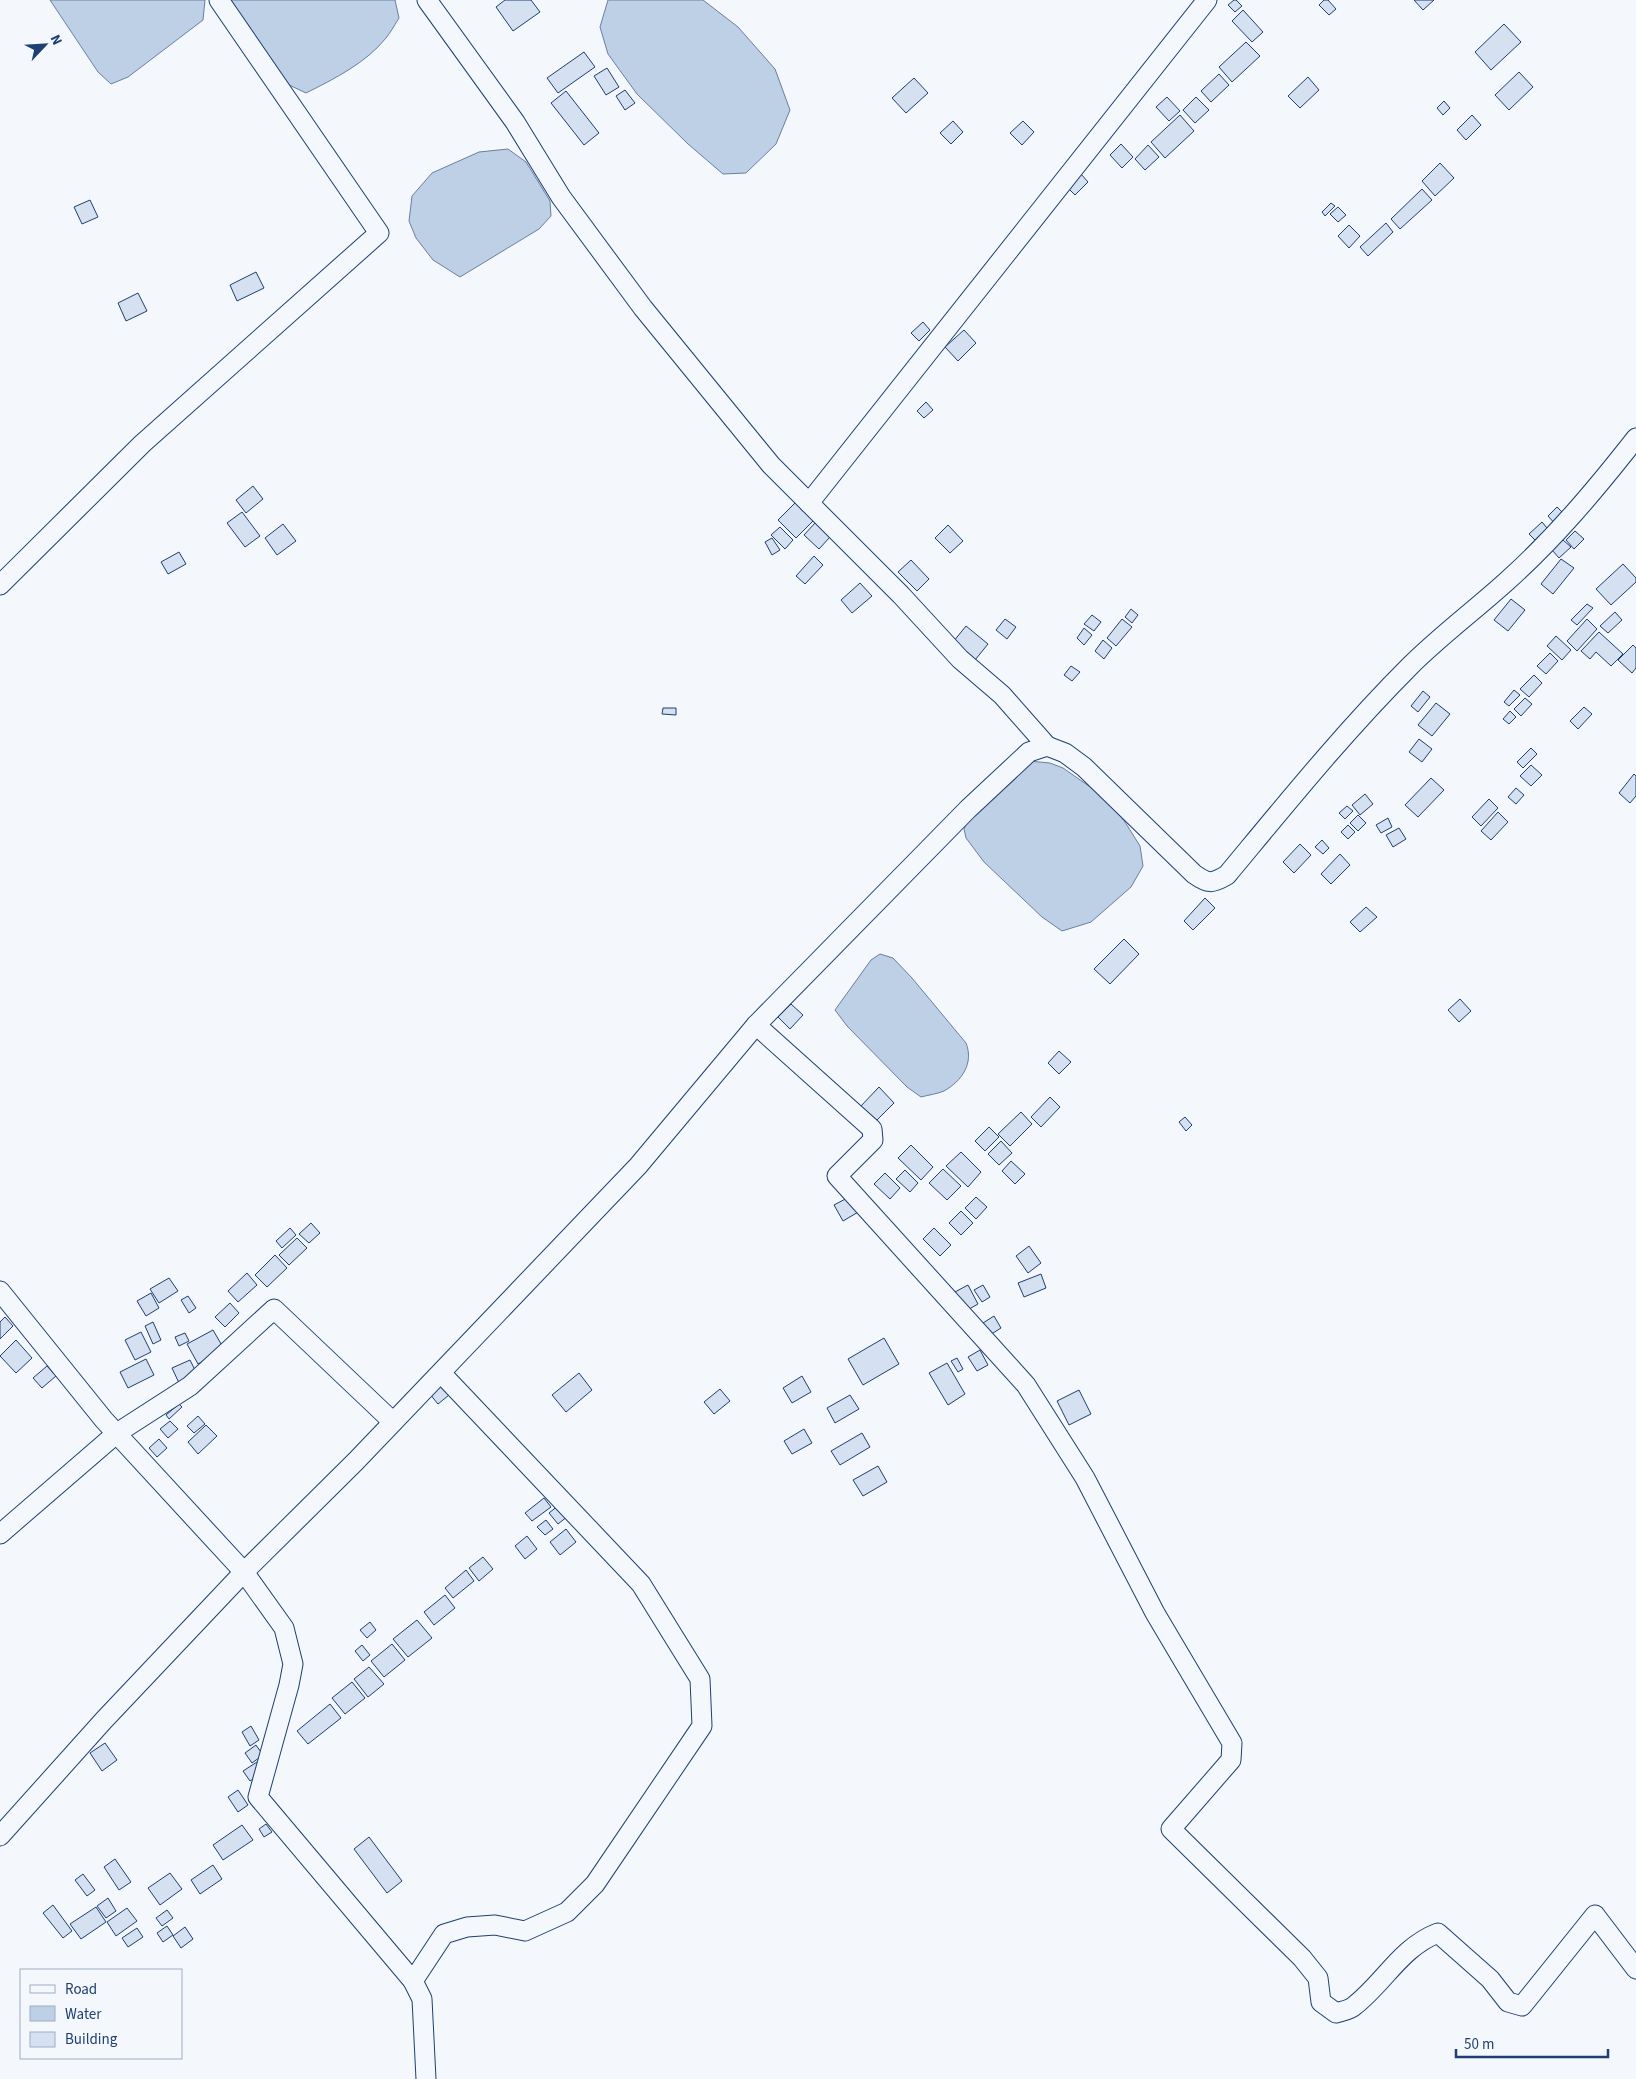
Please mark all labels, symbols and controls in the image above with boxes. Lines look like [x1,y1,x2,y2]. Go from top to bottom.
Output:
north arrow [20,20,70,70]
text: N [45,31,67,48]
legend [20,1969,182,2059]
text: Road [65,1979,97,2000]
text: Water [65,2004,102,2025]
scale bar [1456,2026,1608,2058]
text: Building [65,2029,118,2050]
text: 50 m [1464,2034,1494,2055]

